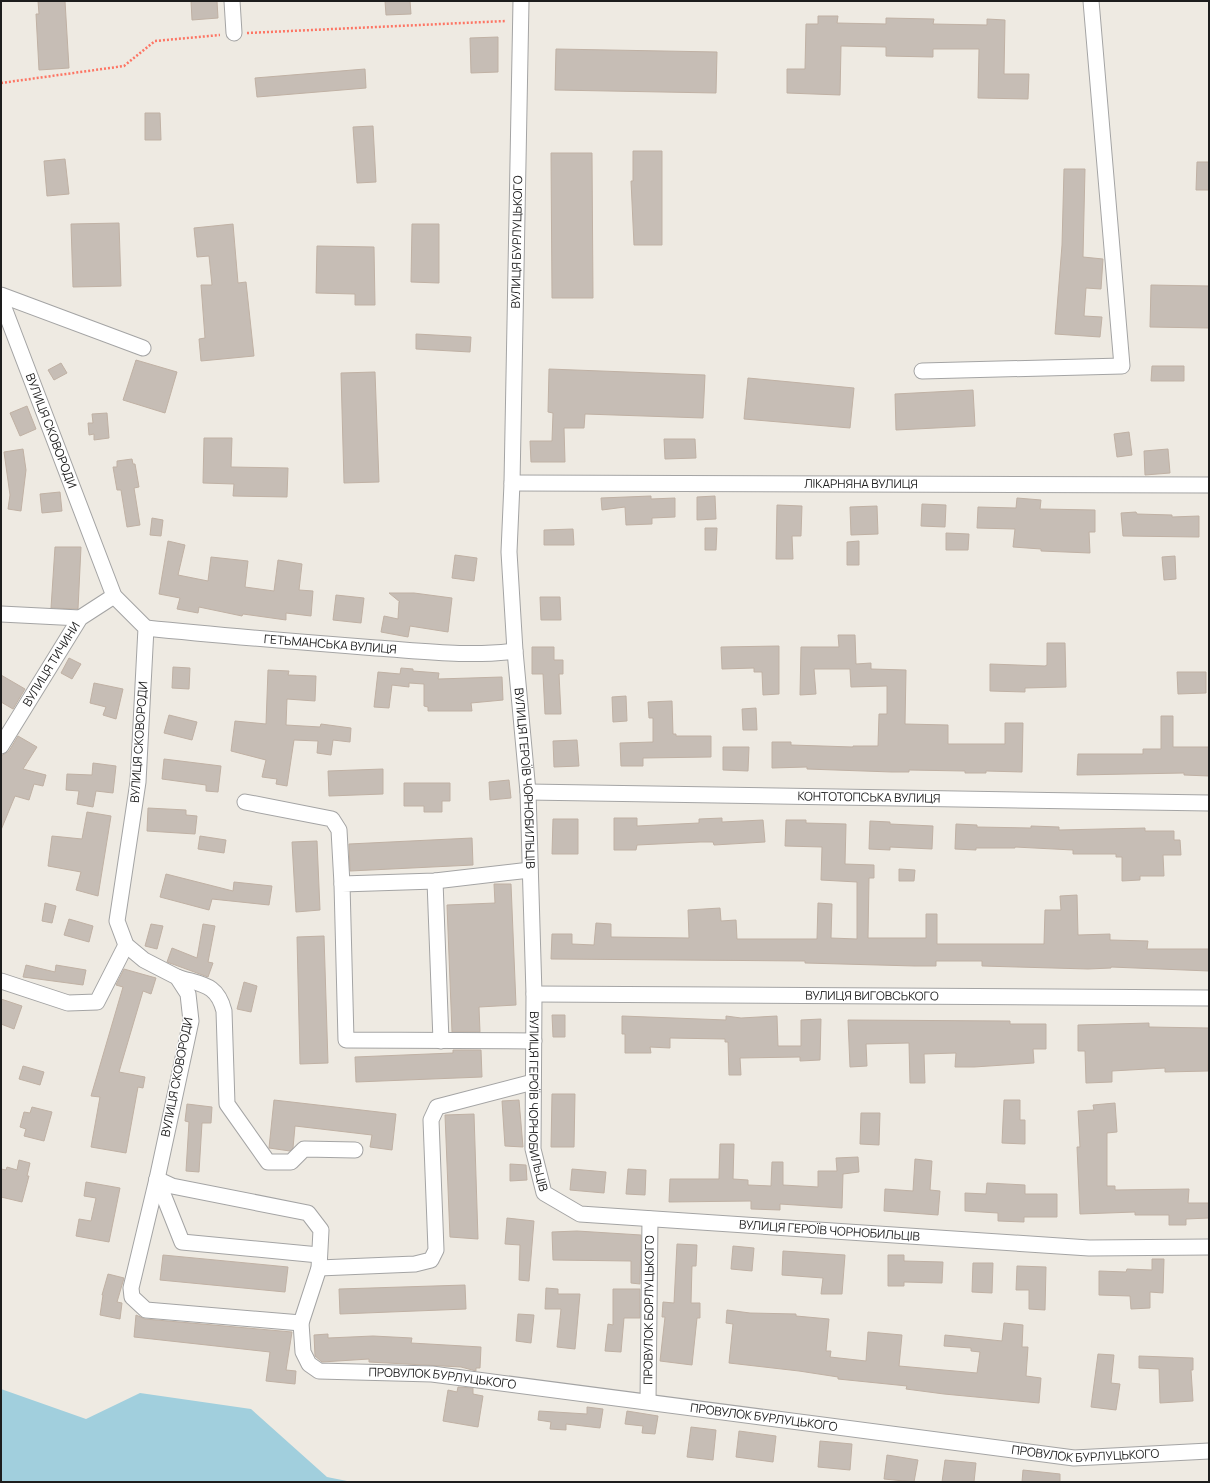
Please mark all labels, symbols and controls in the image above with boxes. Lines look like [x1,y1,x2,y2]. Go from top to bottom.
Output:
street label: ВУЛИЦЯ БУРЛУЦЬКОГО [507,175,526,309]
street label: ВУЛИЦЯ СКОВОРОДИ [22,371,81,490]
street label: ЛІКАРНЯНА ВУЛИЦЯ [804,475,918,492]
street label: ВУЛИЦЯ ТИЧИНИ [18,618,84,710]
street label: ГЕТЬМАНСЬКА ВУЛИЦЯ [263,630,397,657]
street label: ВУЛИЦЯ СКОВОРОДИ [126,681,151,803]
street label: ВУЛИЦЯ ГЕРОЇВ ЧОРНОБИЛЬЦІВ [510,687,539,869]
street label: КОНТОТОПСЬКА ВУЛИЦЯ [797,787,941,807]
street label: ВУЛИЦЯ ВИГОВСЬКОГО [805,987,939,1004]
street label: ВУЛИЦЯ ГЕРОЇВ ЧОРНОБИЛЬЦІВ [525,1011,552,1193]
street label: ВУЛИЦЯ СКОВОРОДИ [157,1016,196,1138]
street label: ВУЛИЦЯ ГЕРОЇВ ЧОРНОБИЛЬЦІВ [738,1216,920,1245]
street label: ПРОВУЛОК БОРЛУЦЬКОГО [639,1235,658,1385]
street label: ПРОВУЛОК БУРЛУЦЬКОГО [368,1363,518,1393]
street label: ПРОВУЛОК БУРЛУЦЬКОГО [689,1399,839,1435]
street label: ПРОВУЛОК БУРЛУЦЬКОГО [1011,1441,1160,1466]

